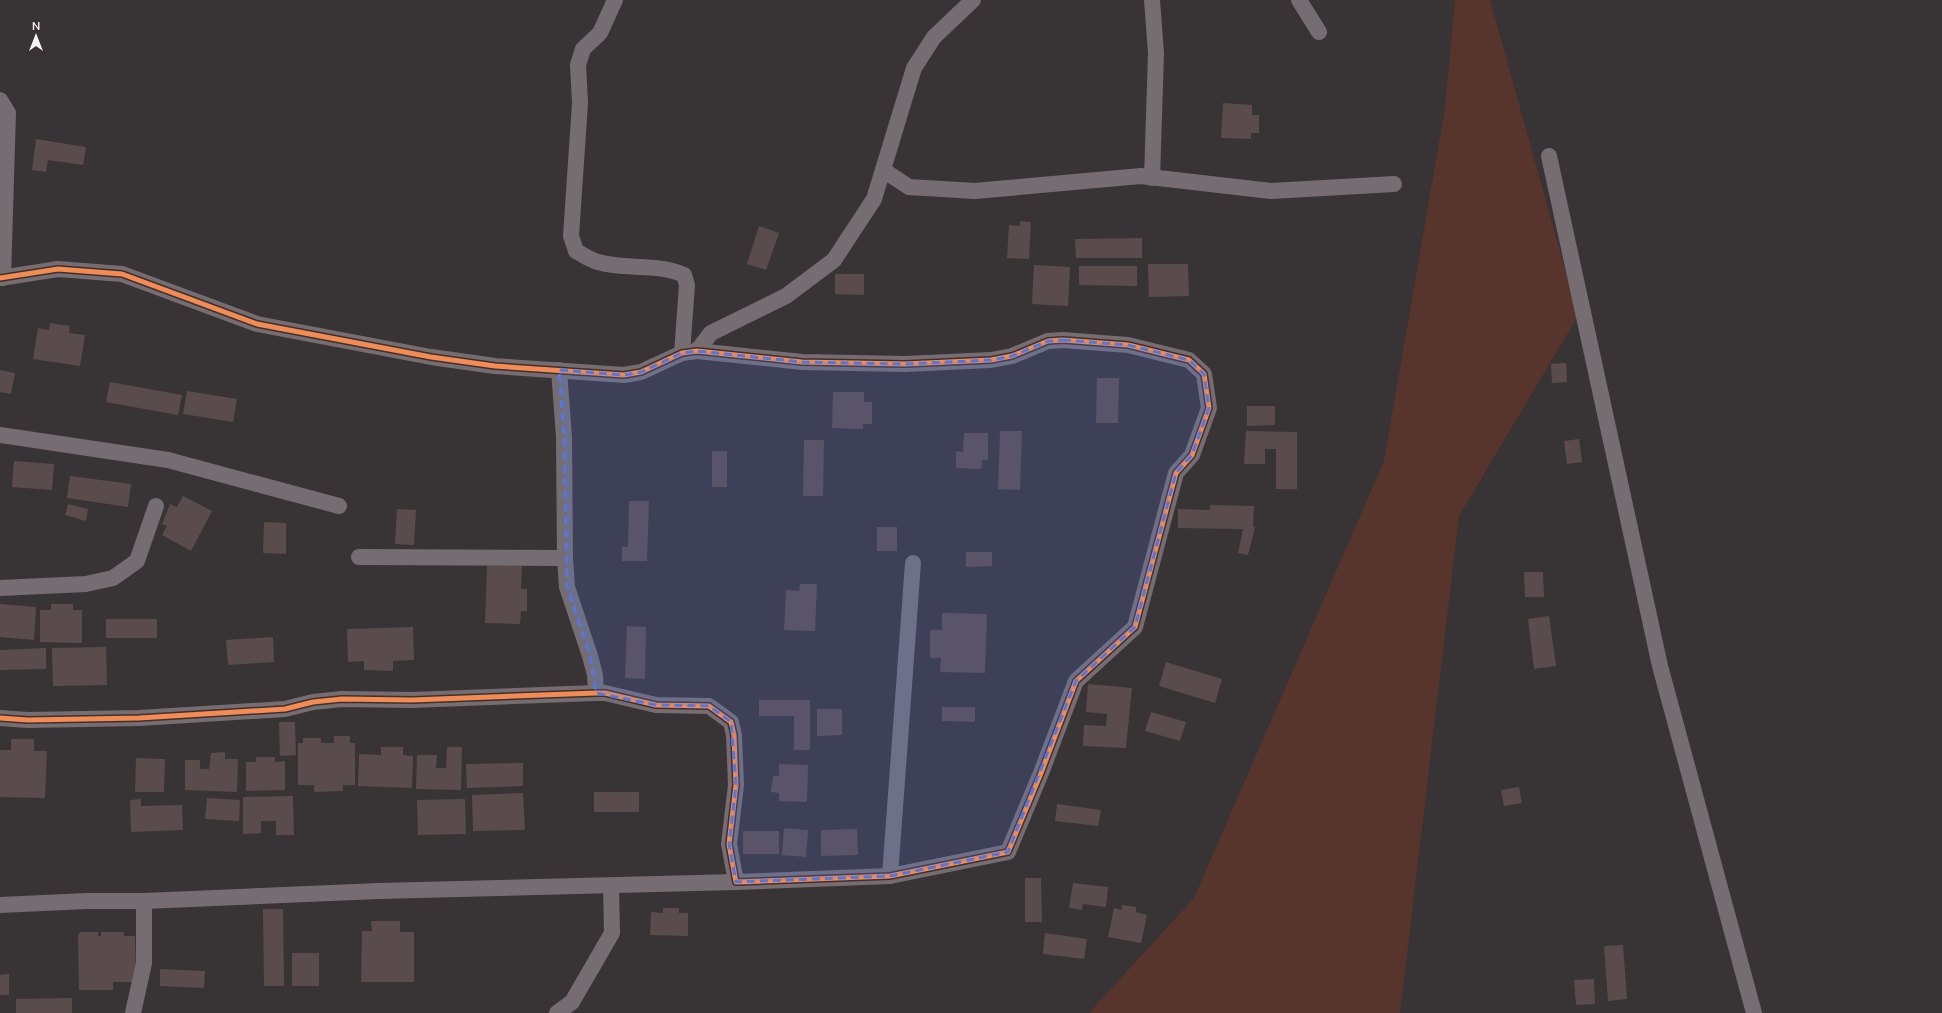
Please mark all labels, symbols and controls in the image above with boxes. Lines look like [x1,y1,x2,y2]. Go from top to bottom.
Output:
north arrow [16,16,56,56]
text: N [32,19,40,34]

